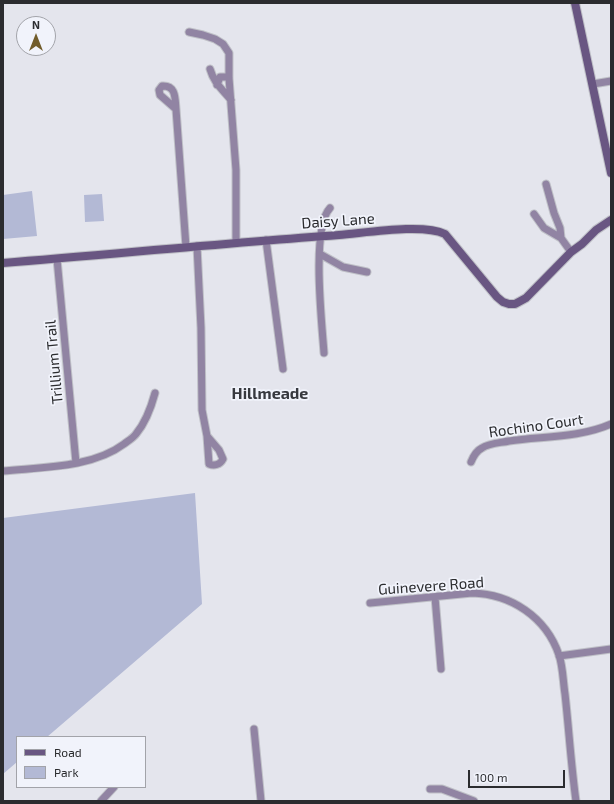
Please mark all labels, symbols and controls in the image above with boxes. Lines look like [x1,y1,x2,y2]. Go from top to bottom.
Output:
north arrow [16,16,56,56]
text: N [32,18,40,31]
street label: Daisy Lane [301,209,375,233]
street label: Trillium Trail [41,319,67,405]
district label: Hillmeade [232,384,308,404]
street label: Rochino Court [488,410,584,442]
street label: Guinevere Road [377,573,485,599]
legend [16,736,146,788]
text: Road [54,745,82,759]
scale bar [470,762,567,788]
text: Park [54,765,79,779]
text: 100 m [475,770,507,784]

